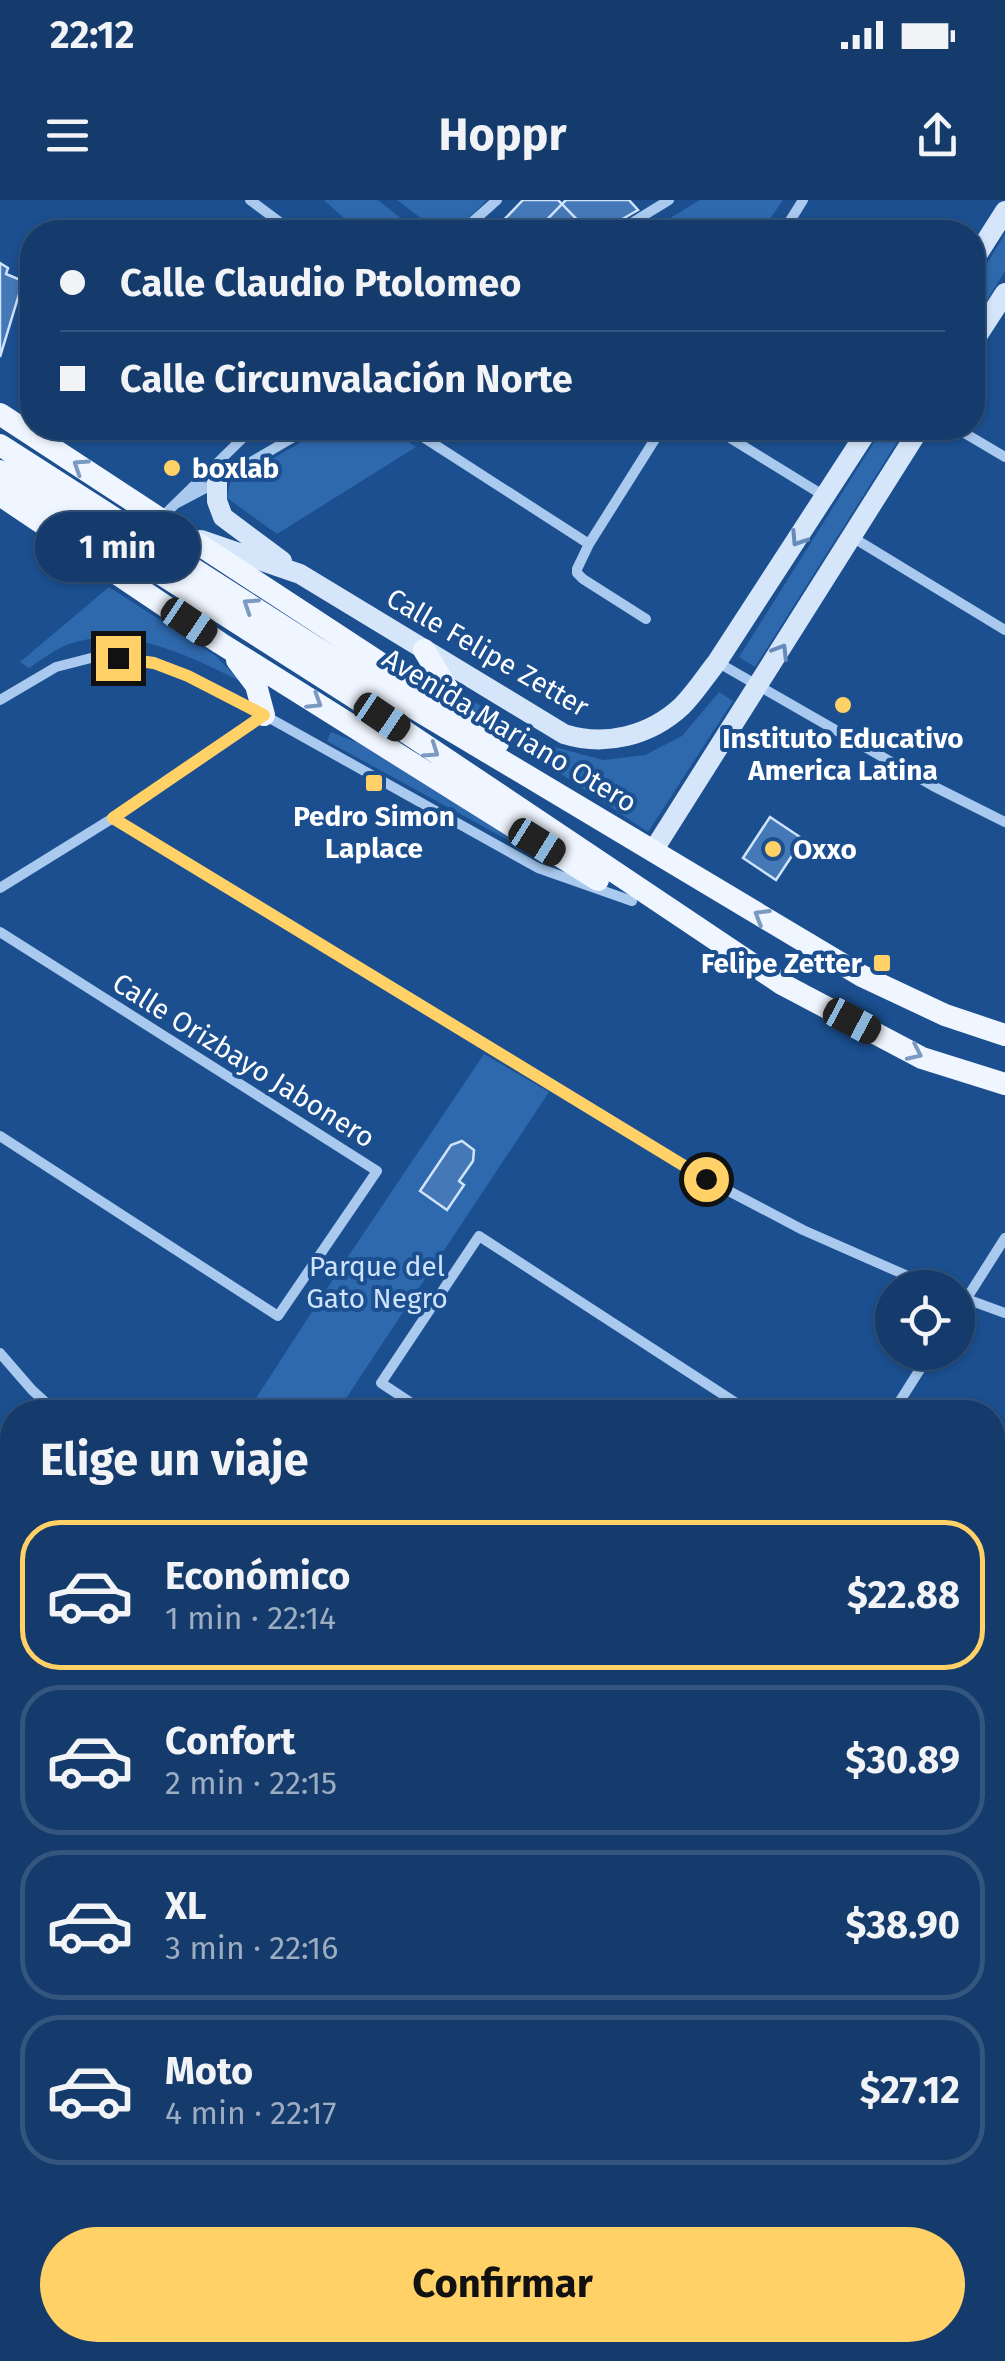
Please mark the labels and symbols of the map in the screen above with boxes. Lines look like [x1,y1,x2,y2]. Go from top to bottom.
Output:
place label: boxlab [192,452,279,485]
marker: boxlab [161,457,183,479]
one-way arrow [72,460,90,479]
callout: 1 min [36,513,200,583]
one-way arrow [792,528,810,547]
street label: Calle Felipe Zetter [381,581,595,724]
car [156,593,222,651]
one-way arrow [243,599,261,618]
route end [96,636,141,681]
street label: Avenida Mariano Otero [377,641,643,819]
one-way arrow [769,643,788,661]
car [349,688,415,746]
one-way arrow [304,690,322,709]
marker: Instituto Educativo America Latina [832,694,854,716]
place label: Instituto Educativo America Latina [722,722,964,787]
one-way arrow [422,738,440,757]
marker: Pedro Simon Laplace [363,772,385,794]
place label: Pedro Simon Laplace [293,800,455,865]
car [504,813,570,871]
place label: Oxxo [793,833,857,866]
marker: Oxxo [762,838,784,860]
one-way arrow [754,909,772,928]
place label: Felipe Zetter [701,947,863,980]
marker: Felipe Zetter [871,952,893,974]
street label: Calle Orizbayo Jabonero [107,966,381,1155]
car [818,994,886,1048]
one-way arrow [905,1041,923,1061]
route start [684,1157,729,1202]
park label: Parque del Gato Negro [306,1250,448,1315]

